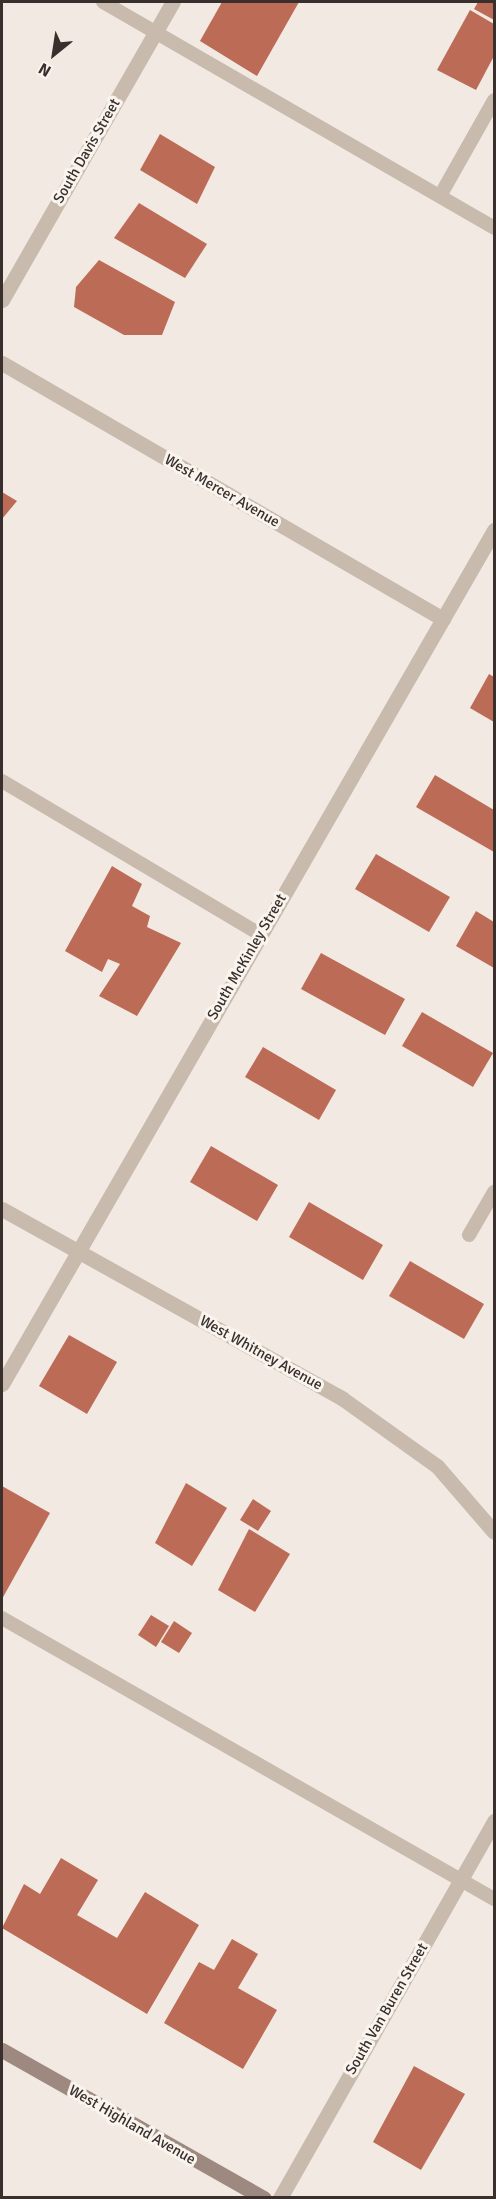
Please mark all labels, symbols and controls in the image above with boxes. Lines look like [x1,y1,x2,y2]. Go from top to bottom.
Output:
north arrow [24,24,84,84]
text: N [35,58,55,81]
street label: South Davis Street [50,96,124,206]
street label: West Mercer Avenue [161,451,283,531]
street label: South McKinley Street [204,891,290,1023]
street label: West Whitney Avenue [196,1312,326,1394]
street label: South Van Buren Street [342,1940,432,2078]
street label: West Highland Avenue [65,2081,199,2169]

